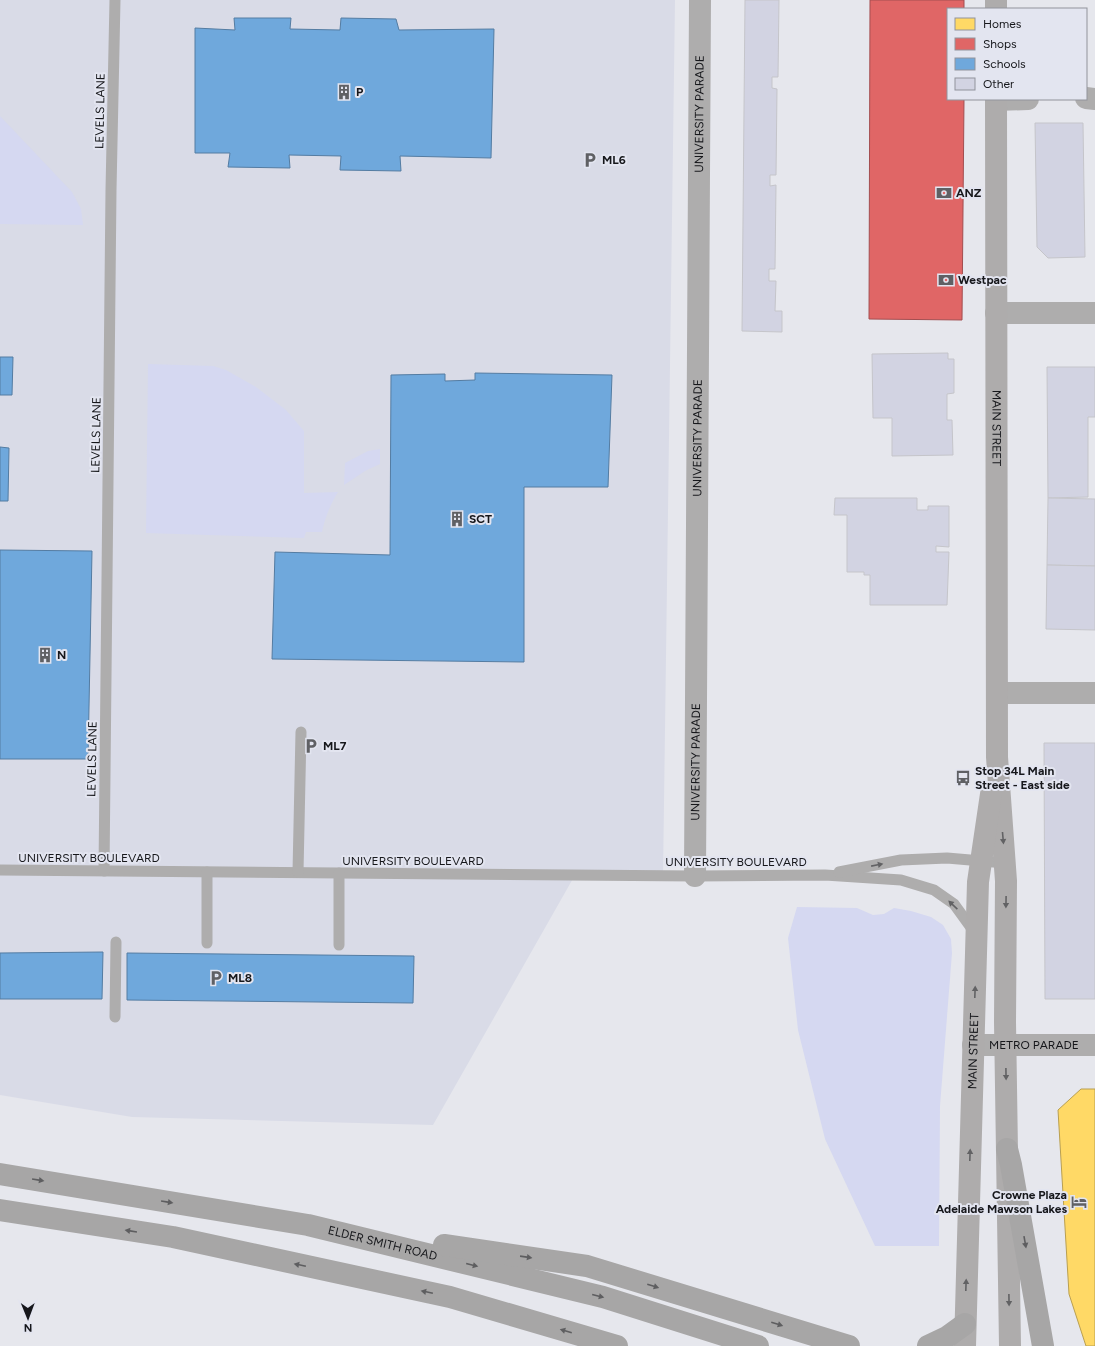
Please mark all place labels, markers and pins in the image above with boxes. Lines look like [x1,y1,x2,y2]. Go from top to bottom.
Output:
building icon: P [335,83,353,101]
place label: P [356,85,364,99]
parking icon: ML6 [581,151,599,169]
place label: ML6 [602,153,626,167]
bank icon: ANZ [935,184,953,202]
place label: ANZ [956,186,982,200]
bank icon: Westpac [937,271,955,289]
place label: Westpac [958,273,1007,287]
building icon: SCT [448,510,466,528]
place label: SCT [469,512,492,526]
building icon: N [36,646,54,664]
place label: N [57,648,66,662]
parking icon: ML7 [302,737,320,755]
place label: ML7 [323,739,347,753]
place label: Stop 34L Main Street - East side [975,764,1070,792]
bus stop icon: Stop 34L Main Street - East side [954,769,972,787]
parking icon: ML8 [207,969,225,987]
place label: ML8 [228,971,252,985]
place label: Crowne Plaza Adelaide Mawson Lakes [936,1188,1067,1216]
hotel icon: Crowne Plaza Adelaide Mawson Lakes [1070,1193,1088,1211]

